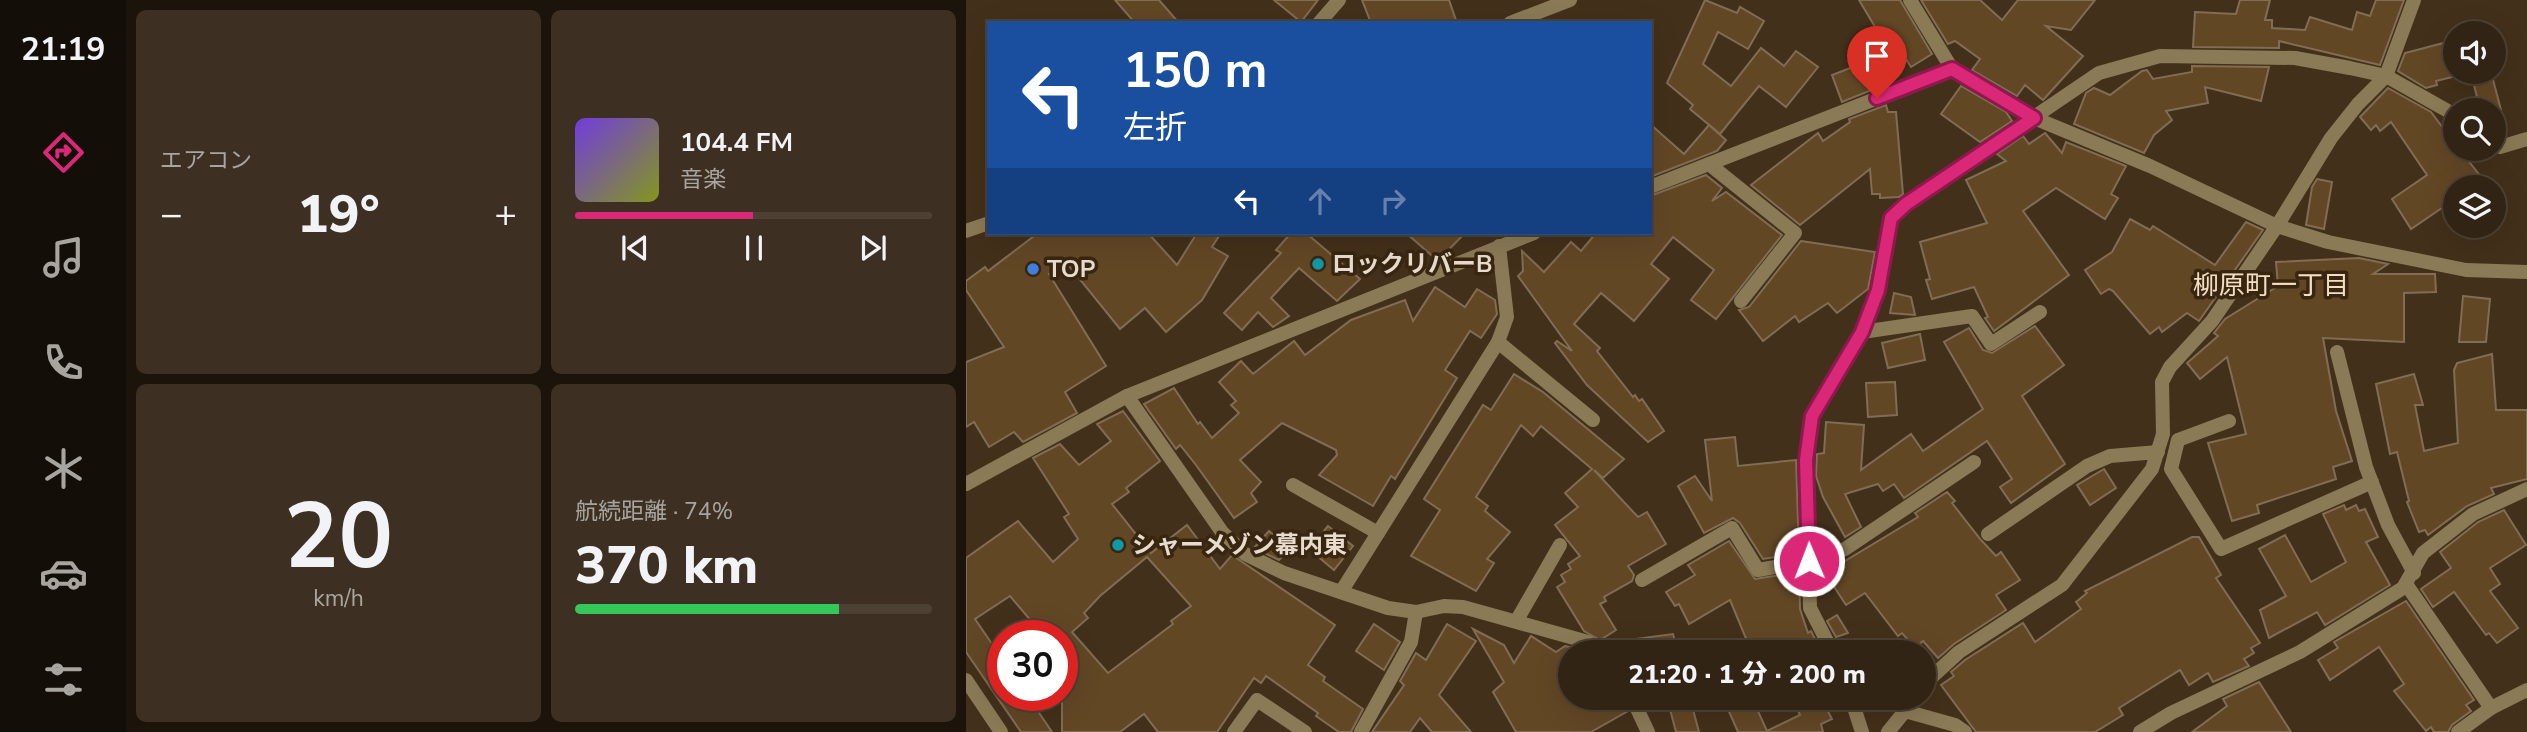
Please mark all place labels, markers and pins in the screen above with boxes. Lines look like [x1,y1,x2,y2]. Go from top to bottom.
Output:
pin [1847,26,1907,98]
place label: ロックリバーB [1332,248,1493,280]
place label: TOP [1047,253,1095,285]
marker: ロックリバーB [1310,256,1326,272]
marker: TOP [1025,261,1041,277]
place label: シャーメゾン幕内東 [1132,529,1347,561]
marker: シャーメゾン幕内東 [1110,537,1126,553]

